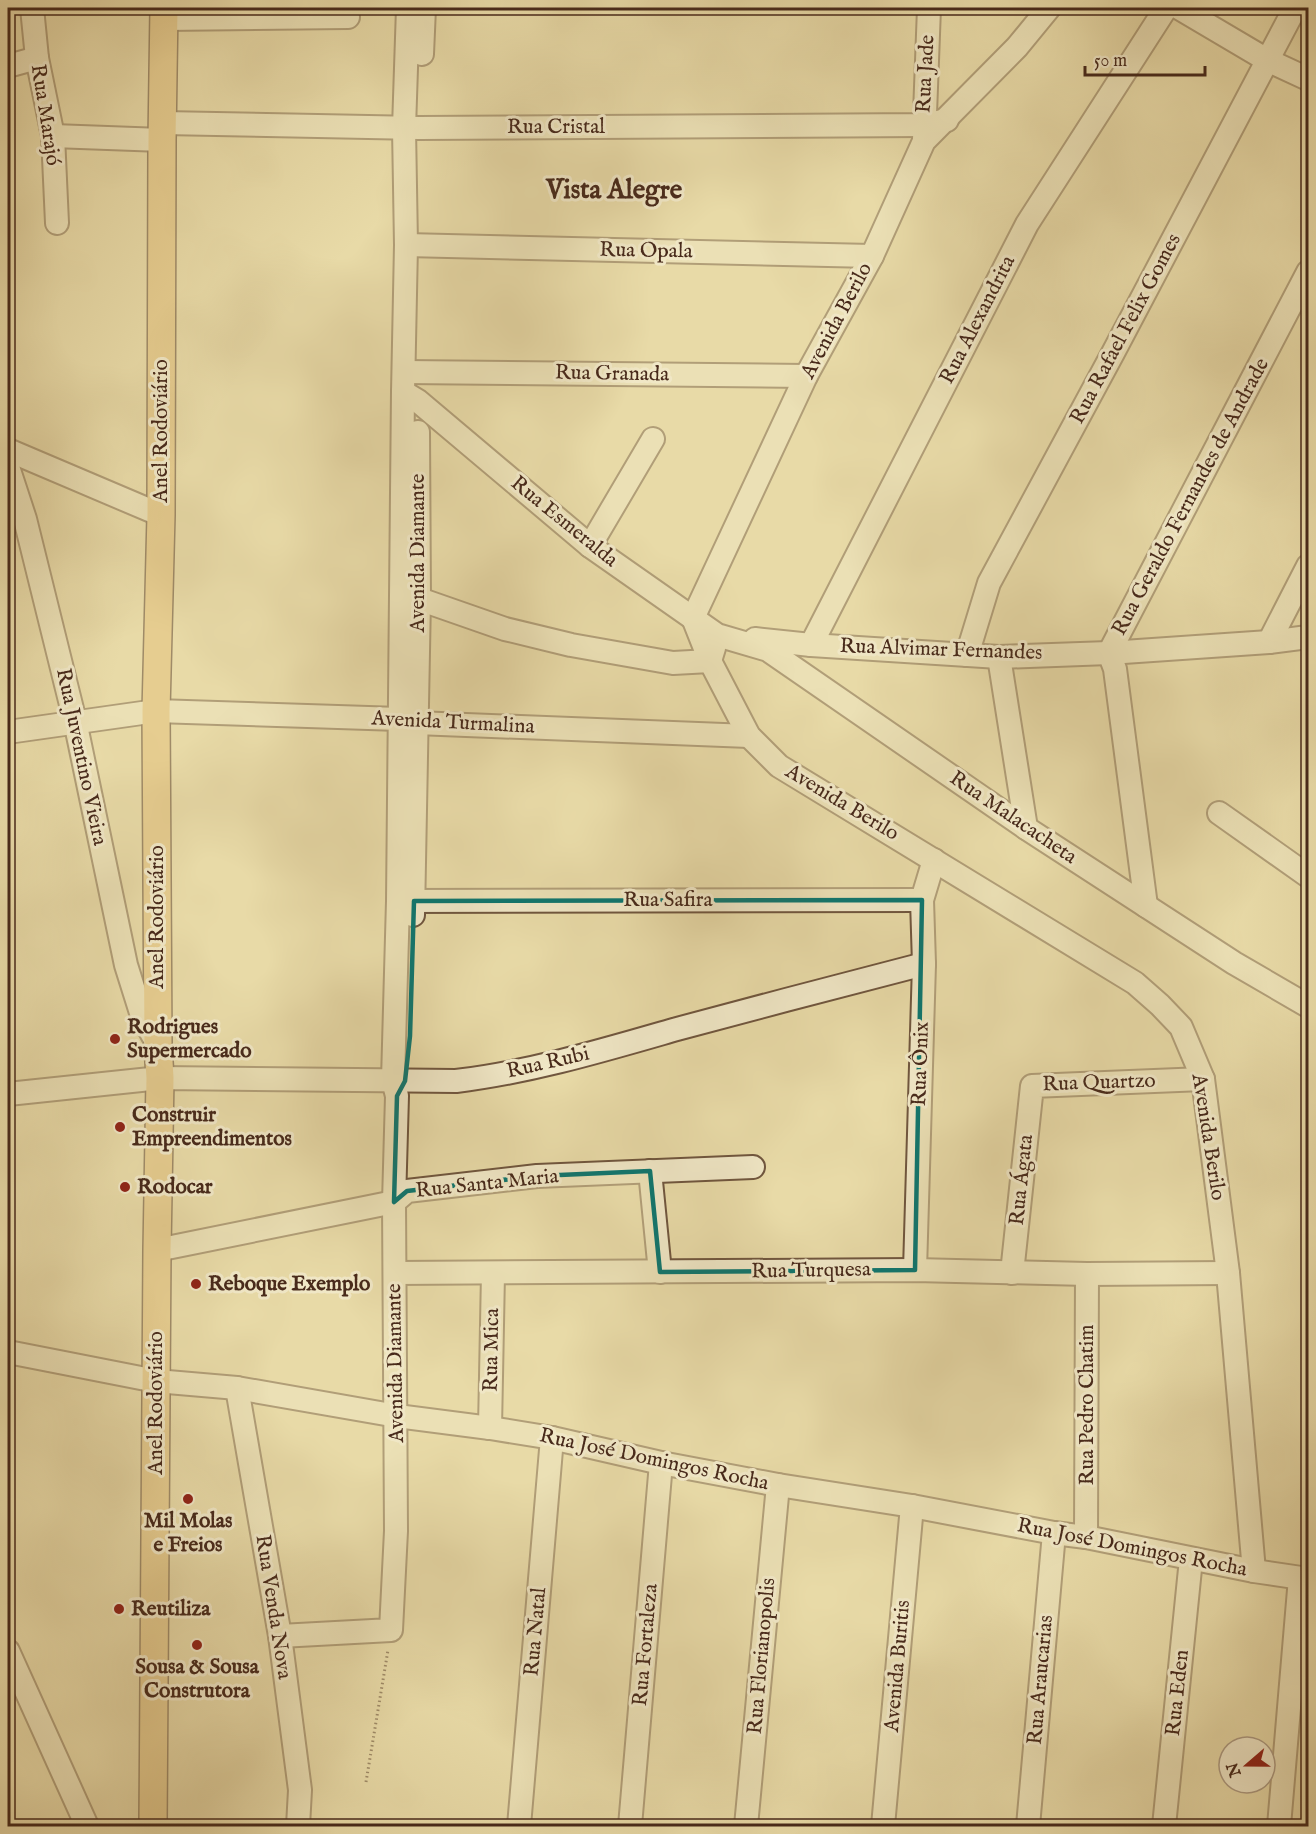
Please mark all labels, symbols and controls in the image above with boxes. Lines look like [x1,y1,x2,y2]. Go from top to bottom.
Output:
street label: Rua Jade [910,34,942,114]
scale bar [1085,39,1205,77]
text: 50 m [1094,50,1127,73]
street label: Rua Marajó [24,62,66,168]
street label: Rua Cristal [507,114,605,141]
district label: Vista Alegre [545,174,683,208]
street label: Rua Rafael Felix Gomes [1064,229,1188,429]
street label: Rua Opala [599,237,694,265]
street label: Rua Alexandrita [934,250,1022,389]
street label: Avenida Berilo [795,258,879,385]
street label: Rua Geraldo Fernandes de Andrade [1106,353,1276,641]
street label: Anel Rodoviário [148,359,175,504]
street label: Rua Granada [555,360,670,389]
street label: Rua Esmeralda [505,470,624,574]
street label: Avenida Diamante [405,473,432,634]
street label: Rua Alvimar Fernandes [839,633,1043,667]
street label: Rua Juventino Vieira [49,666,113,849]
street label: Avenida Turmalina [370,705,536,741]
street label: Avenida Berilo [779,758,904,848]
street label: Rua Malacacheta [944,765,1083,871]
street label: Anel Rodoviário [144,845,171,990]
street label: Rua Safira [623,887,714,914]
place label: Rodrigues Supermercado [127,1014,252,1065]
street label: Rua Ônix [905,1021,936,1107]
marker: Rodrigues Supermercado [108,1032,122,1046]
street label: Rua Rubi [504,1040,592,1086]
street label: Rua Quartzo [1042,1068,1156,1098]
street label: Avenida Berilo [1184,1071,1231,1202]
place label: Construir Empreendimentos [132,1102,292,1153]
marker: Construir Empreendimentos [113,1120,127,1134]
street label: Rua Ágata [1003,1132,1040,1227]
street label: Rua Santa Maria [414,1163,561,1205]
place label: Rodocar [137,1174,213,1201]
marker: Rodocar [118,1180,132,1194]
street label: Rua Turquesa [751,1256,872,1286]
place label: Reboque Exemplo [208,1271,371,1298]
marker: Reboque Exemplo [189,1277,203,1291]
street label: Avenida Diamante [381,1283,411,1444]
street label: Rua Mica [478,1307,506,1392]
street label: Rua Pedro Chatim [1074,1324,1101,1486]
street label: Anel Rodoviário [143,1331,170,1476]
street label: Rua José Domingos Rocha [537,1423,772,1498]
marker: Mil Molas e Freios [181,1492,195,1506]
place label: Mil Molas e Freios [144,1508,232,1559]
street label: Rua José Domingos Rocha [1015,1512,1250,1584]
street label: Rua Venda Nova [248,1533,298,1682]
street label: Rua Florianopolis [742,1577,782,1735]
street label: Rua Fortaleza [627,1582,665,1707]
street label: Rua Natal [519,1586,553,1678]
place label: Reutiliza [131,1596,211,1623]
street label: Avenida Buritis [879,1599,917,1734]
marker: Reutiliza [112,1602,126,1616]
street label: Rua Araucarias [1022,1614,1060,1746]
marker: Sousa & Sousa Construtora [190,1638,204,1652]
street label: Rua Eden [1160,1648,1196,1738]
place label: Sousa & Sousa Construtora [135,1654,260,1705]
north arrow [1217,1735,1277,1795]
text: N [1223,1759,1247,1780]

